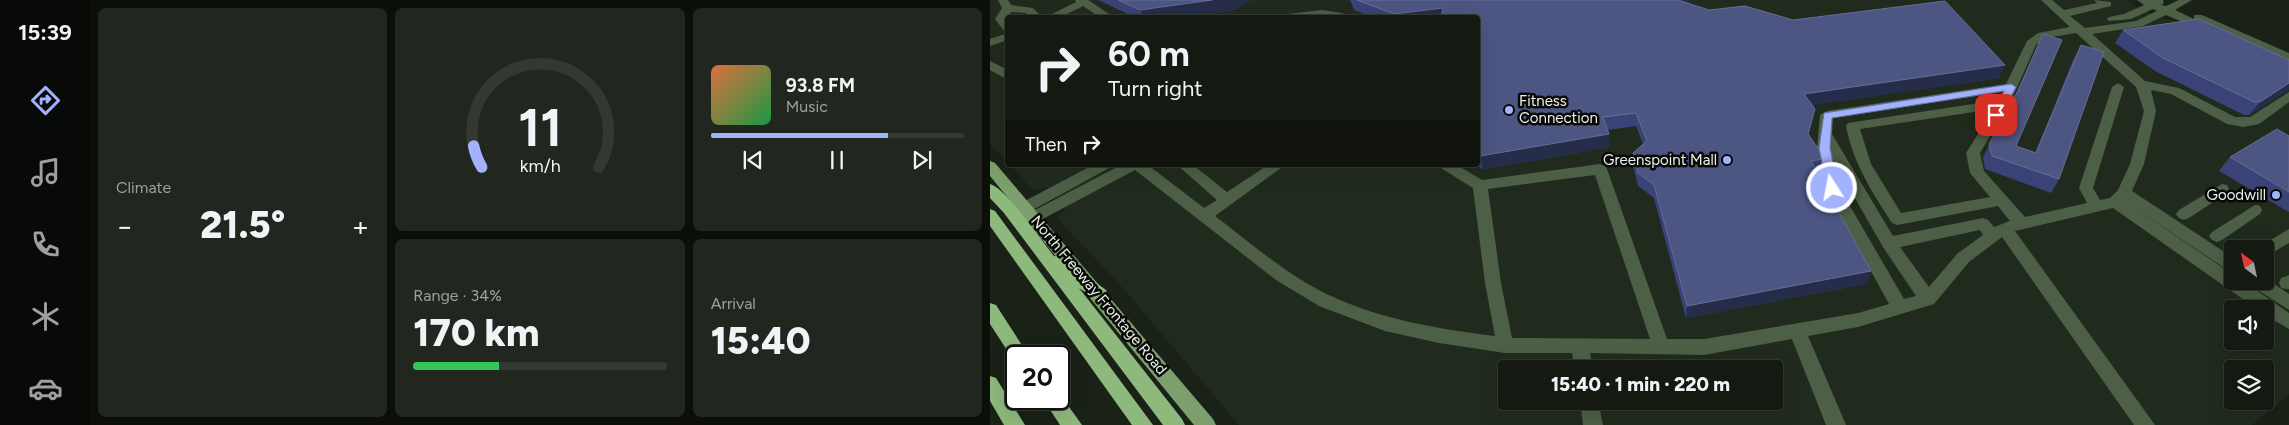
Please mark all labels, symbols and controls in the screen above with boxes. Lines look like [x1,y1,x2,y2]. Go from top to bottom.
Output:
text: 15:39 [18,19,72,46]
text: 60 m [1108,33,1190,75]
icon: right [1025,35,1090,100]
text: 93.8 FM [786,74,855,97]
text: Turn right [1108,75,1203,102]
icon: directions [28,83,63,118]
place label: Fitness Connection [1519,92,1598,127]
pin [1975,94,2017,136]
text: 11 [518,97,562,159]
text: Music [786,97,828,116]
icon: arrive [1982,101,2010,129]
marker: Fitness Connection [1503,104,1515,116]
icon: right [1077,130,1105,158]
text: Then [1025,133,1067,156]
icon: previous [739,146,767,174]
icon: pause [823,146,851,174]
icon: next [908,146,936,174]
place label: Greenspoint Mall [1603,151,1717,169]
marker: Greenspoint Mall [1721,154,1733,166]
icon: music [28,155,63,190]
text: km/h [520,155,560,176]
position arrow [1805,161,1857,213]
text: Climate [116,178,171,197]
place label: Goodwill [2207,186,2266,204]
marker: Goodwill [2270,189,2282,201]
text: 21.5° [200,202,285,248]
text: − [116,209,133,243]
text: + [352,209,369,243]
street label: North Freeway Frontage Road [1027,212,1171,378]
icon: phone [28,227,63,262]
north arrow [2224,240,2274,290]
map controls [2224,240,2274,410]
text: Range · 34% [413,286,502,305]
text: Arrival [711,294,756,313]
icon: climate [28,299,63,334]
button: sound [2224,300,2274,350]
text: 170 km [413,310,539,356]
text: 15:40 [711,318,810,364]
speed limit sign: 20 [1005,345,1070,410]
button: layers [2224,360,2274,410]
icon: car [28,371,63,406]
text: 15:40 · 1 min · 220 m [1551,373,1730,396]

